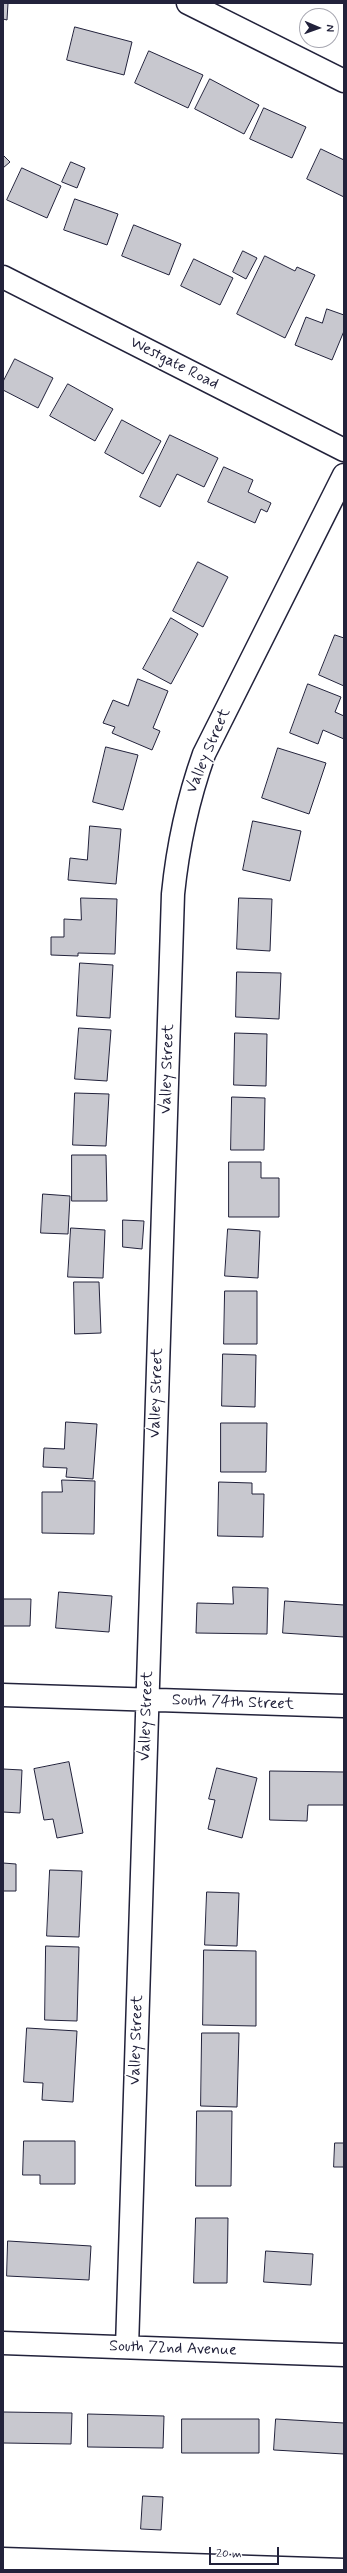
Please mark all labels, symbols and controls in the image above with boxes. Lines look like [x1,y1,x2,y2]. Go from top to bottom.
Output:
north arrow [299,8,339,48]
text: N [323,24,337,32]
street label: Westgate Road [126,333,222,395]
street label: Valley Street [183,706,235,796]
street label: Valley Street [157,1024,179,1114]
street label: Valley Street [146,1348,168,1438]
street label: Valley Street [136,1671,158,1761]
street label: South 74th Street [172,1691,294,1715]
street label: Valley Street [126,1995,148,2085]
street label: South 72nd Avenue [109,2337,237,2361]
scale bar [211,2539,281,2565]
text: 20 m [216,2546,242,2562]

